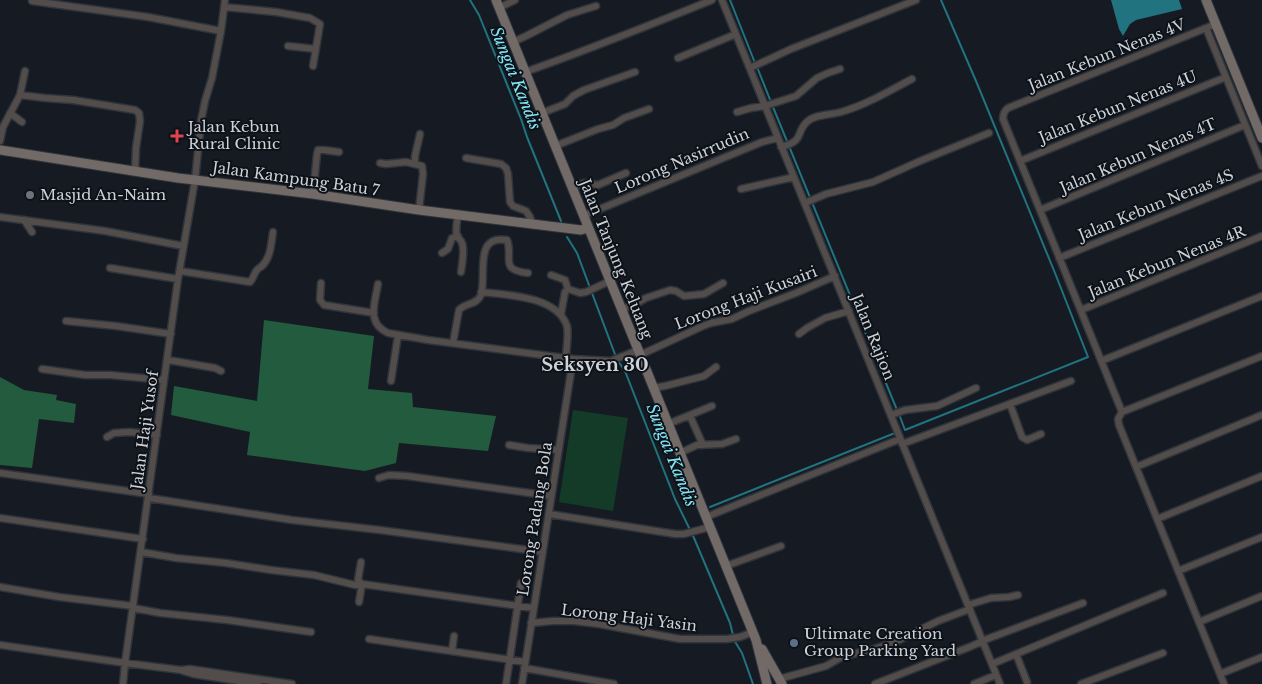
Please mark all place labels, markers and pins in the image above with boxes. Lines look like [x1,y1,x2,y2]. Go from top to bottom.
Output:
place label: Jalan Kebun Rural Clinic [186,117,280,153]
marker: Jalan Kebun Rural Clinic [170,129,184,143]
place label: Masjid An-Naim [40,185,166,204]
marker: Masjid An-Naim [24,189,36,201]
place label: Ultimate Creation Group Parking Yard [804,624,956,660]
marker: Ultimate Creation Group Parking Yard [788,637,800,649]

